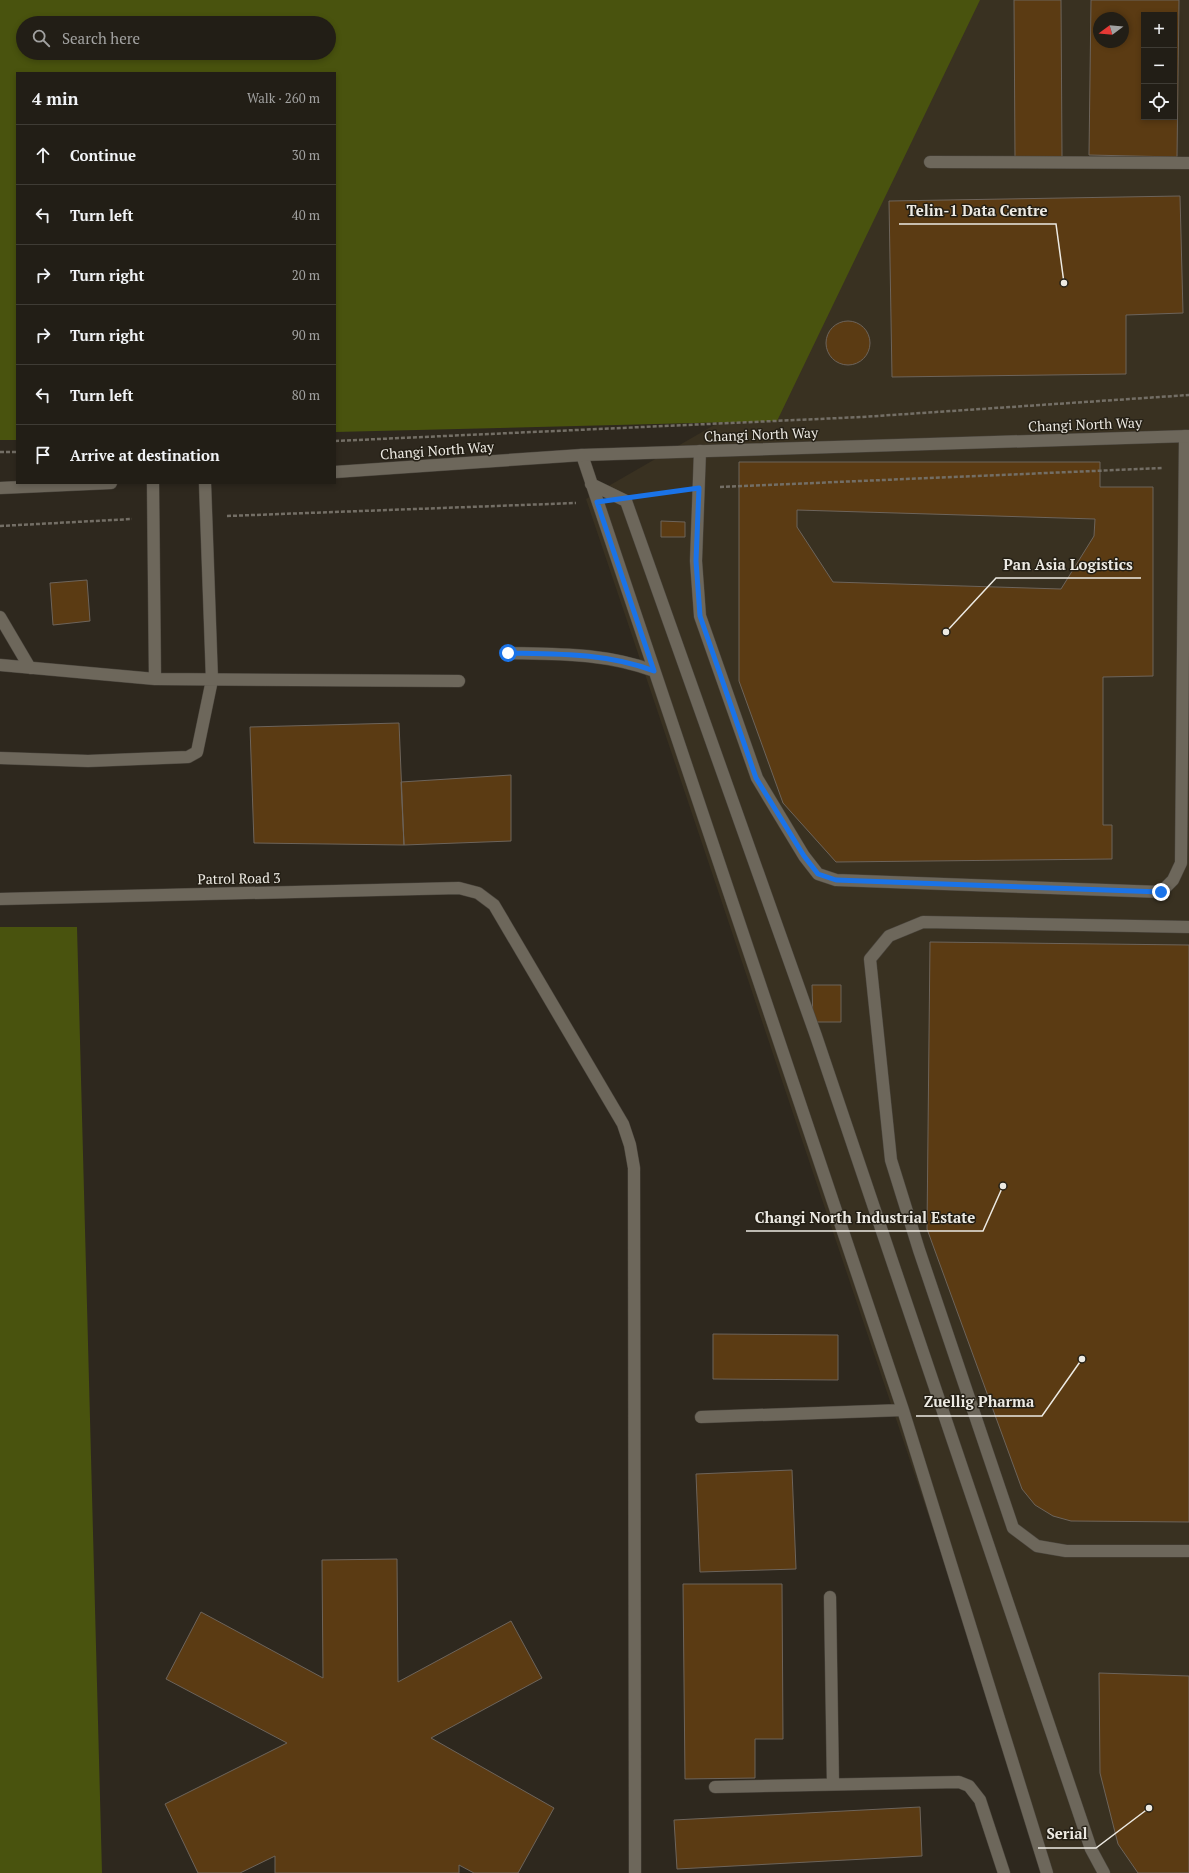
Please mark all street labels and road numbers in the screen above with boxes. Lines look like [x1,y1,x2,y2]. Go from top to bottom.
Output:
street label: Changi North Way [1028,412,1143,435]
street label: Changi North Way [704,422,819,445]
street label: Changi North Way [379,436,495,463]
street label: Patrol Road 3 [197,868,281,888]

